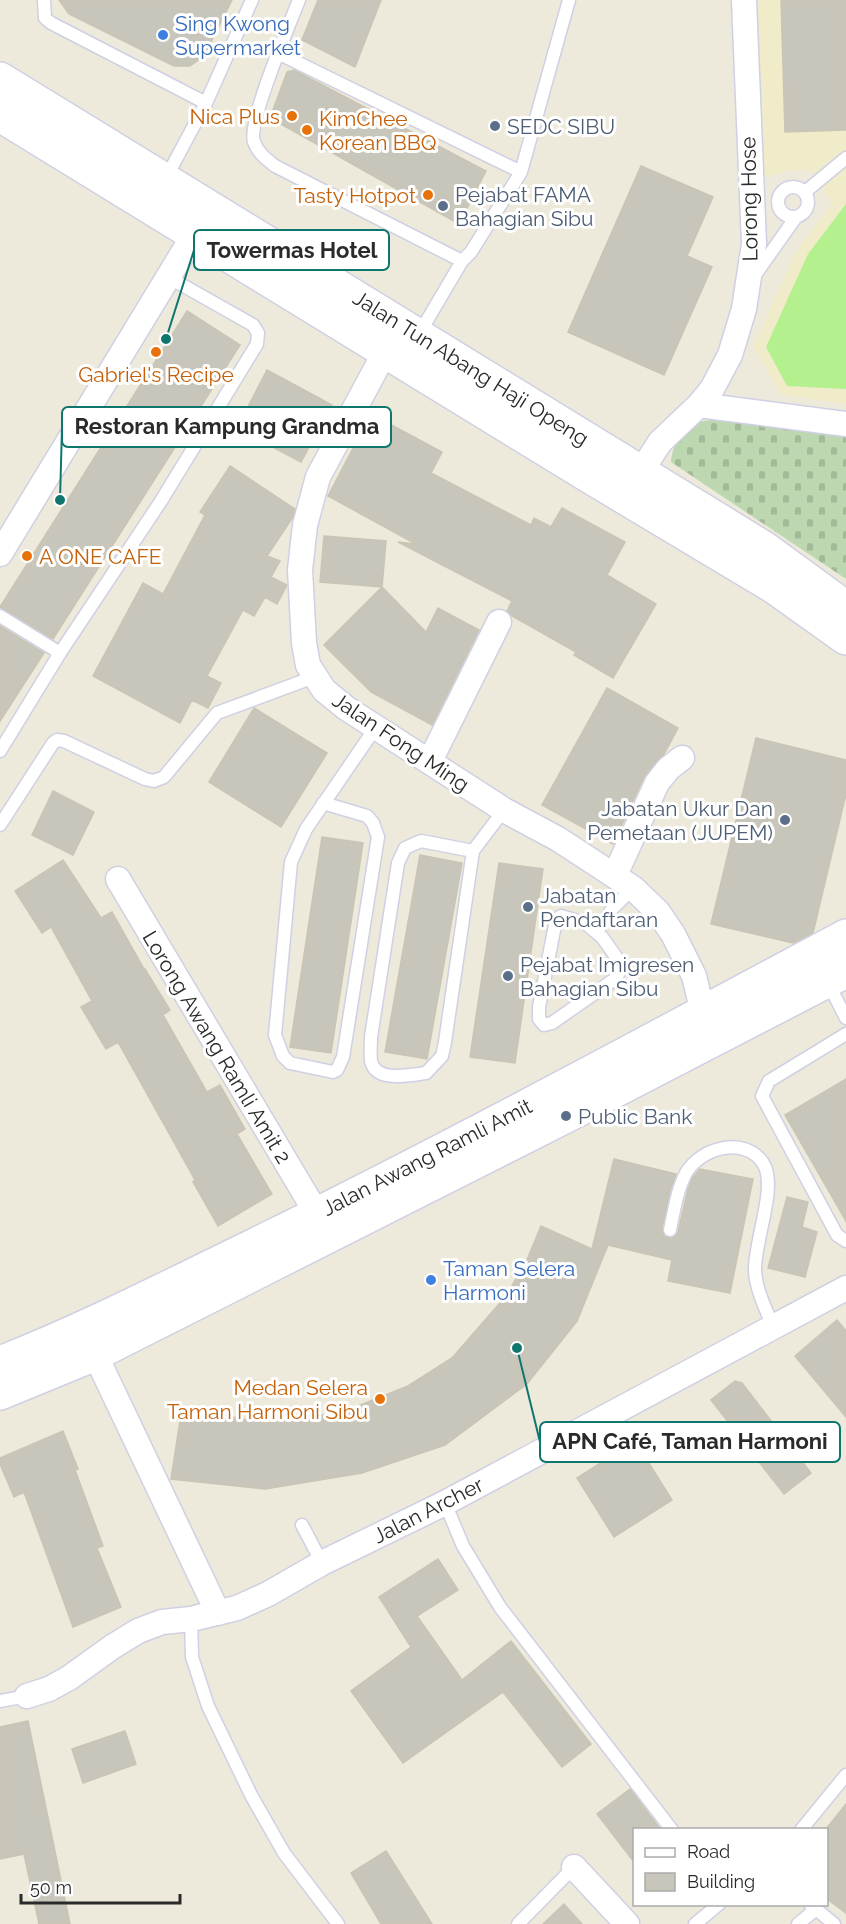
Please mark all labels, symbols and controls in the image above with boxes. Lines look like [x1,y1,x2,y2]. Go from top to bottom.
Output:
place label: Sing Kwong Supermarket [175,11,301,60]
marker: Sing Kwong Supermarket [156,28,170,42]
place label: Nica Plus [189,104,280,129]
place label: KimChee Korean BBQ [319,106,436,155]
marker: Nica Plus [285,109,299,123]
place label: SEDC SIBU [507,114,615,139]
marker: SEDC SIBU [488,119,502,133]
marker: KimChee Korean BBQ [300,123,314,137]
street label: Lorong Hose [735,136,763,262]
place label: Pejabat FAMA Bahagian Sibu [455,182,593,231]
place label: Tasty Hotpot [294,183,416,208]
marker: Tasty Hotpot [421,188,435,202]
marker: Pejabat FAMA Bahagian Sibu [436,199,450,213]
callout: Towermas Hotel [194,230,389,270]
text: Towermas Hotel [206,237,379,263]
street label: Jalan Tun Abang Haji Openg [349,285,593,451]
marker: Gabriel's Recipe [149,345,163,359]
place label: Gabriel's Recipe [78,362,234,387]
callout: Restoran Kampung Grandma [62,407,391,447]
text: Restoran Kampung Grandma [75,413,379,439]
place label: A ONE CAFE [39,544,162,569]
marker: A ONE CAFE [20,549,34,563]
street label: Jalan Fong Ming [328,687,474,797]
place label: Jabatan Ukur Dan Pemetaan (JUPEM) [587,796,773,845]
marker: Jabatan Ukur Dan Pemetaan (JUPEM) [778,813,792,827]
place label: Jabatan Pendaftaran [540,883,658,932]
marker: Jabatan Pendaftaran [521,900,535,914]
street label: Lorong Awang Ramli Amit 2 [138,926,296,1168]
place label: Pejabat Imigresen Bahagian Sibu [520,952,694,1001]
marker: Pejabat Imigresen Bahagian Sibu [501,969,515,983]
street label: Jalan Awang Ramli Amit [318,1093,536,1221]
place label: Public Bank [578,1104,692,1129]
marker: Public Bank [559,1109,573,1123]
place label: Taman Selera Harmoni [443,1256,575,1305]
marker: Taman Selera Harmoni [424,1273,438,1287]
place label: Medan Selera Taman Harmoni Sibu [167,1375,368,1424]
marker: Medan Selera Taman Harmoni Sibu [373,1392,387,1406]
callout: APN Café, Taman Harmoni [540,1422,840,1462]
text: APN Café, Taman Harmoni [552,1428,828,1454]
street label: Jalan Archer [369,1471,488,1548]
legend [633,1828,828,1906]
text: Road [687,1841,730,1862]
scale bar [21,1867,180,1905]
text: Building [687,1871,755,1892]
text: 50 m [30,1877,72,1898]

